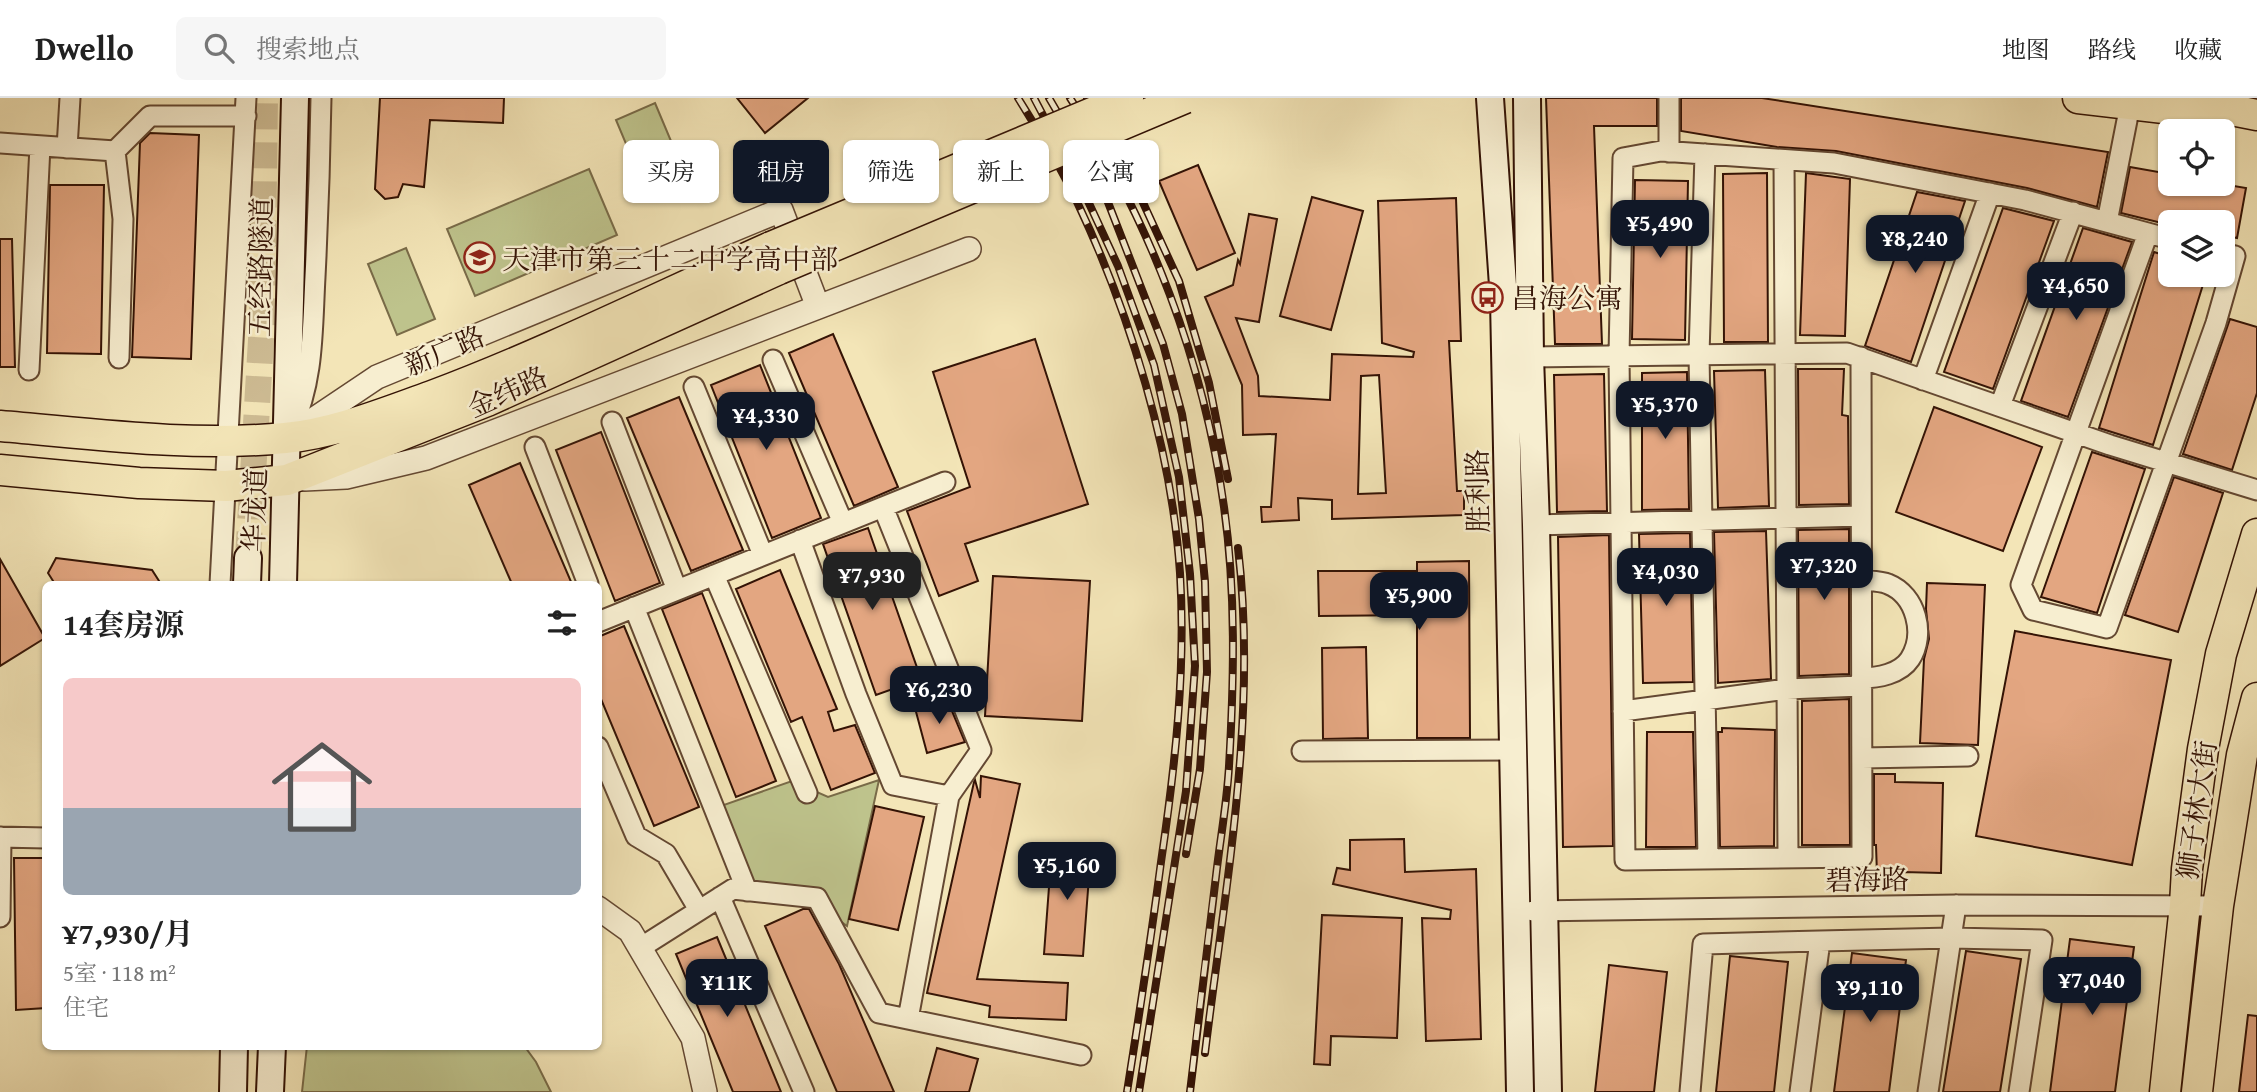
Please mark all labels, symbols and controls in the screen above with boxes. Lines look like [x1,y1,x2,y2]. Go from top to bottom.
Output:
search box [176,17,666,80]
text: Dwello [35,24,134,72]
icon: search [200,29,238,67]
text: 搜索地点 [256,29,360,68]
text: 地图 [2002,32,2050,67]
text: 路线 [2088,32,2136,67]
text: 收藏 [2174,32,2222,67]
map controls [2158,119,2235,287]
button: locate [2158,119,2235,196]
chip: 买房 [623,140,719,203]
chip: 租房 [733,140,829,203]
chip: 筛选 [843,140,939,203]
chip: 新上 [953,140,1049,203]
chip: 公寓 [1063,140,1159,203]
street label: 五经路隧道 [238,197,282,337]
pin: ¥5,490 [1603,200,1717,260]
text: ¥5,490 [1627,206,1693,239]
button: layers [2158,210,2235,287]
pin: ¥8,240 [1858,216,1972,275]
text: ¥8,240 [1882,221,1948,254]
place label: 天津市第三十二中学高中部 [502,238,838,279]
school or university icon: 天津市第三十二中学高中部 [462,241,496,275]
pin: ¥4,650 [2019,262,2133,322]
text: ¥4,650 [2043,268,2109,301]
place label: 昌海公寓 [1511,277,1623,318]
bus stop icon: 昌海公寓 [1471,280,1505,314]
street label: 新广路 [397,315,491,385]
street label: 金纬路 [460,355,554,427]
pin: ¥5,370 [1608,382,1722,441]
text: ¥5,370 [1632,387,1698,420]
pin: ¥4,330 [709,392,823,452]
text: ¥4,330 [733,398,799,431]
street label: 胜利路 [1456,449,1498,533]
street label: 华龙道 [232,467,276,553]
pin: ¥7,320 [1767,542,1881,602]
pin: ¥4,030 [1609,548,1723,608]
text: ¥7,320 [1791,548,1857,581]
pin: ¥7,930 [815,552,929,612]
text: ¥4,030 [1633,554,1699,587]
text: ¥7,930 [839,558,905,591]
pin: ¥5,900 [1362,573,1476,632]
text: ¥5,900 [1386,578,1452,611]
text: 14套房源 [63,602,184,646]
icon: filters [543,604,581,642]
pin: ¥6,230 [882,666,996,726]
text: ¥6,230 [906,672,972,705]
icon: home [259,724,385,850]
street label: 狮子林大街 [2166,738,2226,882]
pin: ¥5,160 [1010,842,1124,902]
text: ¥5,160 [1034,848,1100,881]
street label: 碧海路 [1825,858,1909,900]
text: ¥7,930/月 [63,911,194,955]
text: 5室 · 118 m² [63,956,176,989]
pin: ¥7,040 [2035,958,2149,1017]
pin: ¥11K [686,960,768,1019]
text: ¥7,040 [2059,963,2125,996]
pin: ¥9,110 [1813,964,1927,1024]
text: ¥11K [702,965,752,998]
text: ¥9,110 [1837,970,1903,1003]
text: 住宅 [63,990,109,1023]

